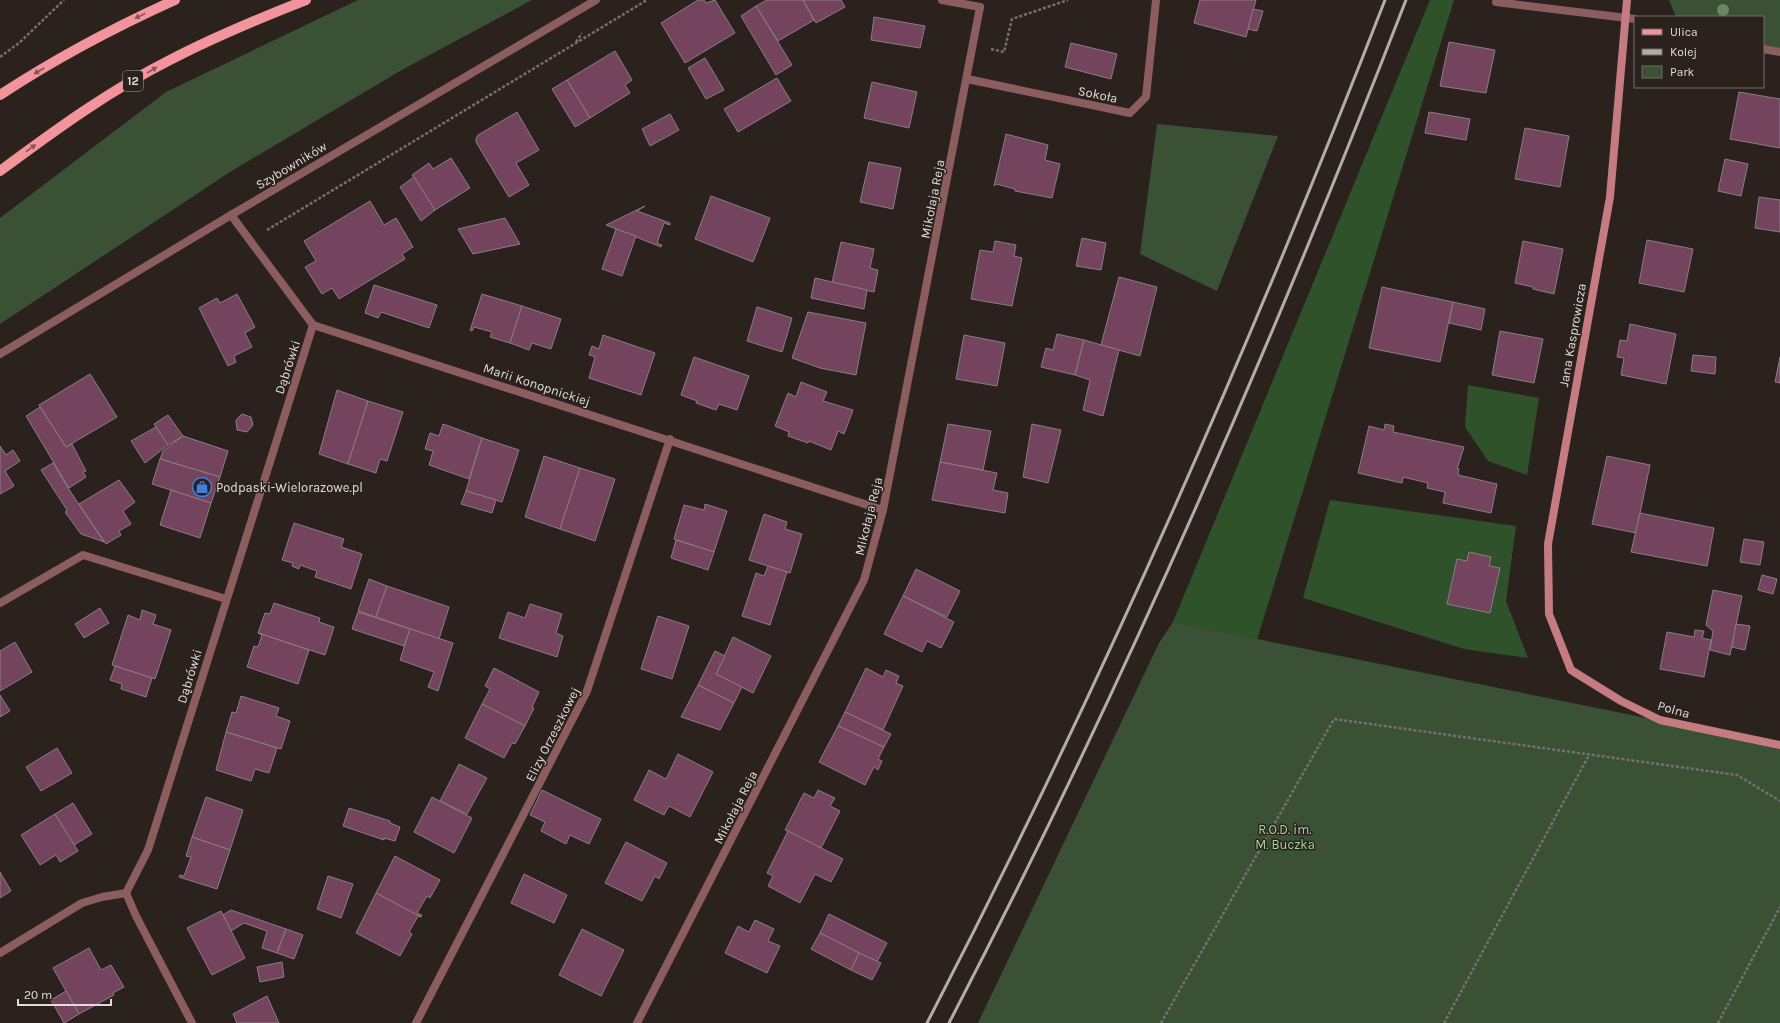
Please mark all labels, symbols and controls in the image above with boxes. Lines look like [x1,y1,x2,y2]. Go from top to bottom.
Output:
one-way arrow [134,13,146,19]
legend [1634,16,1764,88]
text: Ulica [1670,25,1698,39]
text: Kolej [1670,45,1697,59]
text: Park [1670,65,1695,79]
one-way arrow [146,66,158,73]
one-way arrow [33,67,45,74]
road number: 12 [123,71,143,91]
street label: Sokoła [1077,83,1119,106]
street label: Szybowników [253,138,330,192]
one-way arrow [26,144,37,152]
street label: Mikołaja Reja [917,158,948,240]
street label: Jana Kasprowicza [1556,282,1589,388]
street label: Dąbrówki [272,338,303,396]
street label: Marii Konopnickiej [481,360,592,409]
street label: Mikołaja Reja [851,475,885,557]
shop icon: Podpaski-Wielorazowe.pl [191,476,213,498]
place label: Podpaski-Wielorazowe.pl [216,480,363,495]
street label: Dąbrówki [174,647,205,705]
street label: Elizy Orzeszkowej [522,685,583,784]
street label: Polna [1656,698,1692,721]
street label: Mikołaja Reja [711,768,760,846]
park label: R.O.D. im. M. Buczka [1255,822,1315,852]
scale bar [18,981,111,1007]
text: 20 m [24,988,52,1002]

